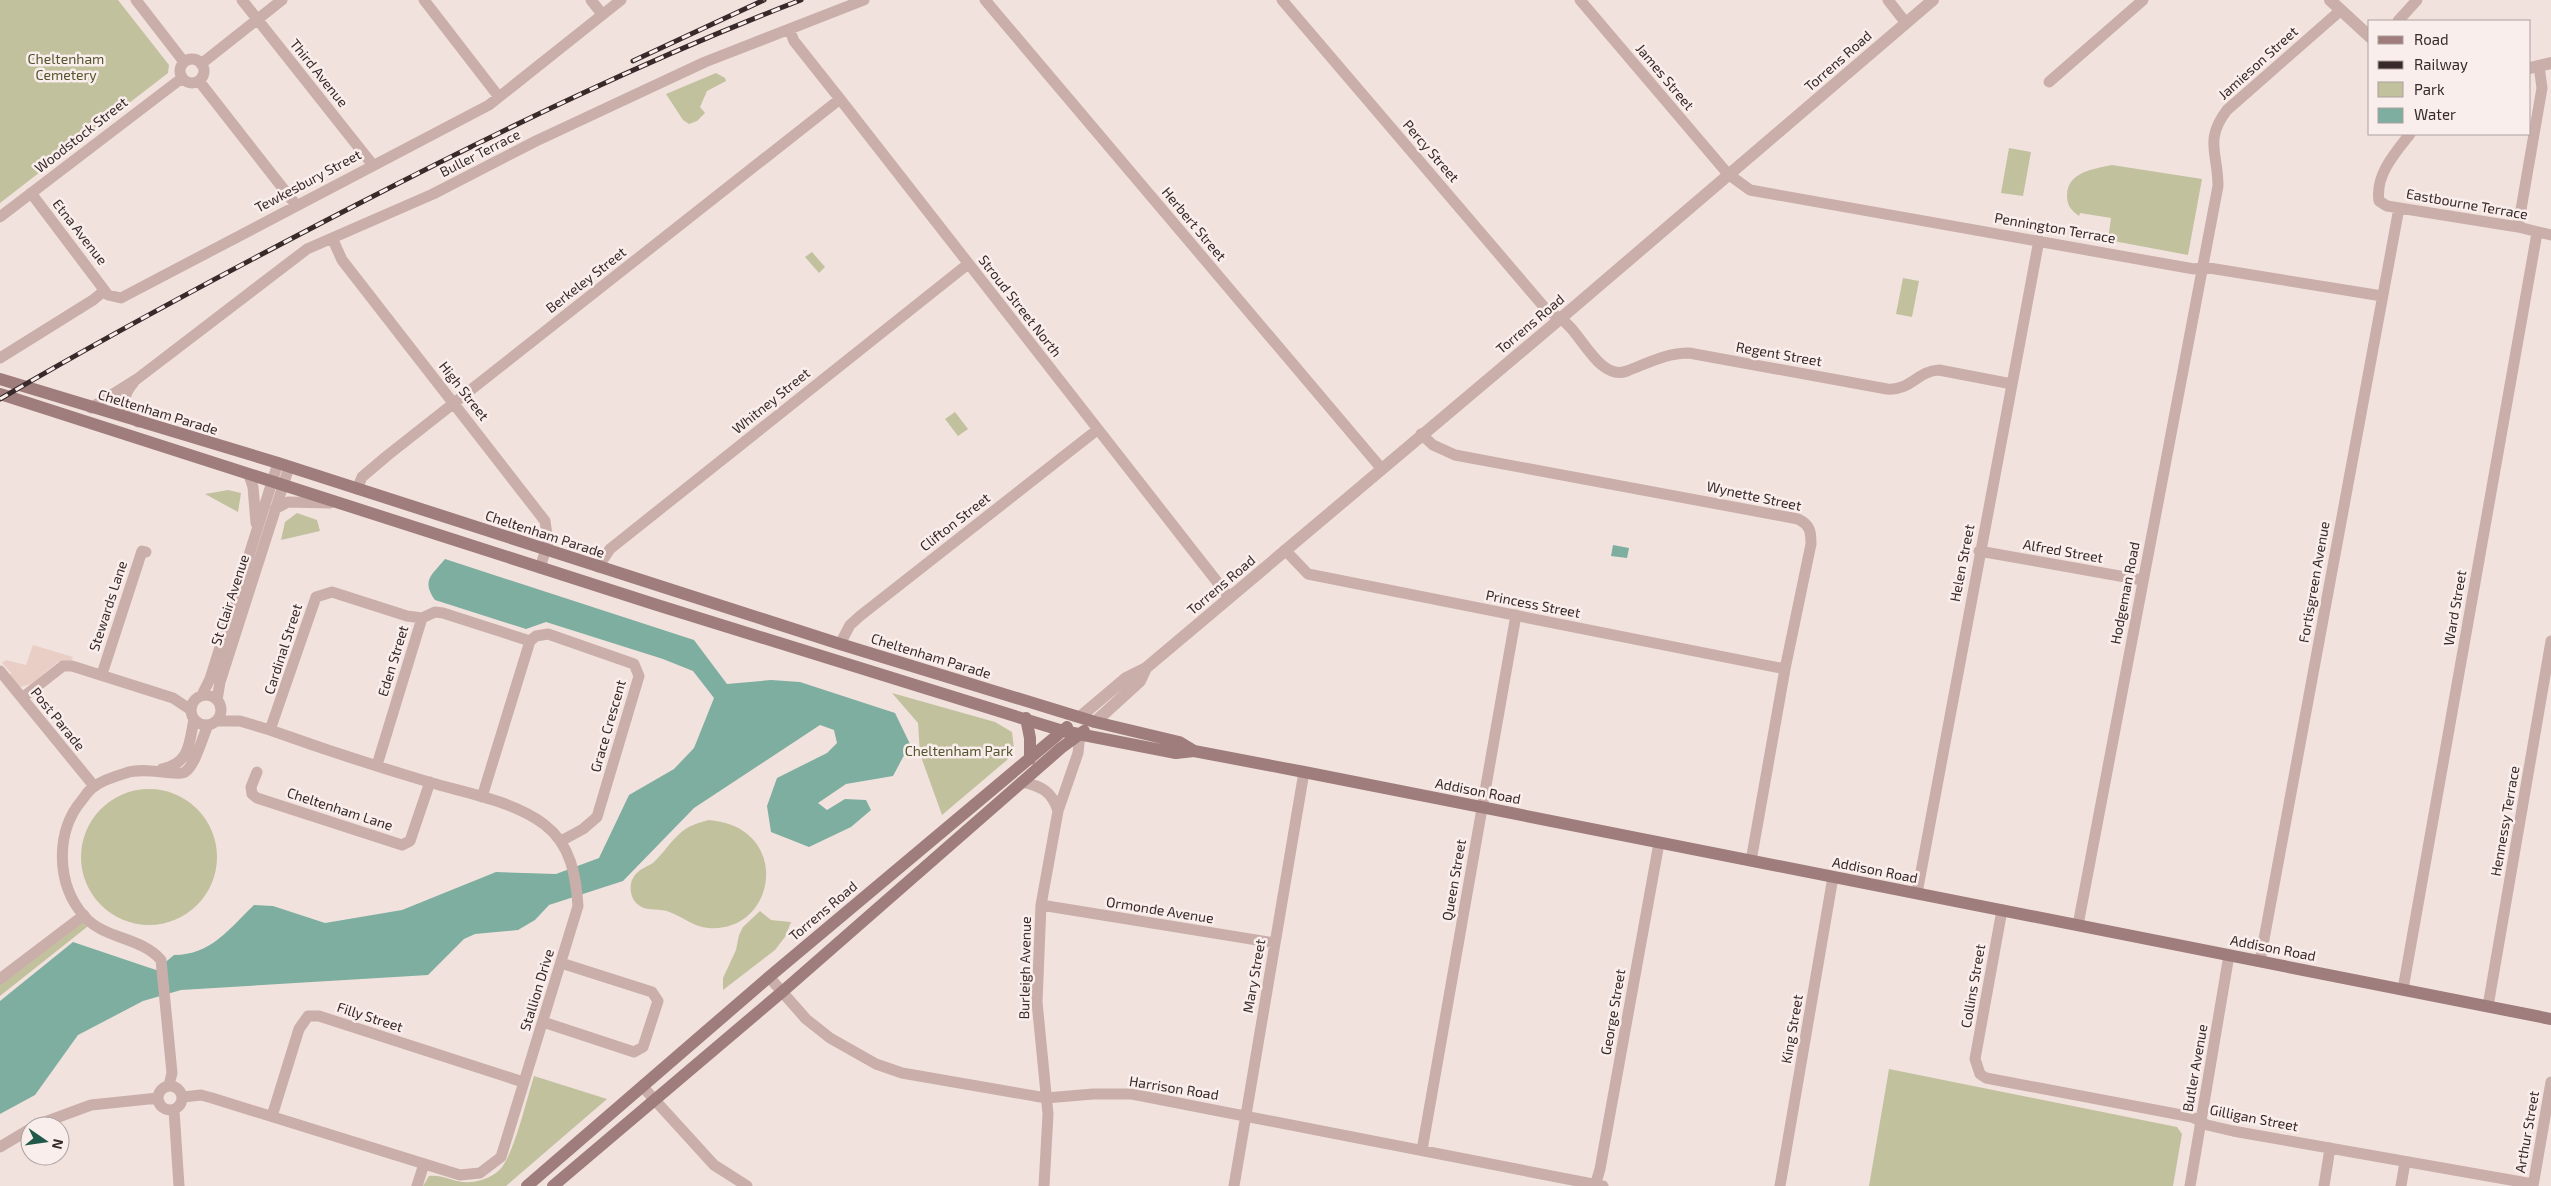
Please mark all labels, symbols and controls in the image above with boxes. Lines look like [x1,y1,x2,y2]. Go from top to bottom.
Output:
legend [2368,20,2531,135]
street label: Jamieson Street [2214,23,2301,103]
street label: Torrens Road [1801,27,1875,94]
text: Road [2414,30,2449,48]
street label: Third Avenue [287,35,352,110]
street label: James Street [1633,40,1698,113]
park label: Cheltenham Cemetery [28,50,104,83]
text: Railway [2414,55,2468,73]
text: Park [2414,80,2445,98]
street label: Woodstock Street [31,93,131,176]
text: Water [2414,105,2456,123]
street label: Percy Street [1400,116,1463,185]
street label: Buller Terrace [437,125,523,180]
street label: Tewkesbury Street [252,145,364,216]
street label: Herbert Street [1159,183,1230,264]
street label: Eastbourne Terrace [2405,184,2529,223]
street label: Etna Avenue [49,195,111,268]
street label: Pennington Terrace [1993,208,2117,247]
street label: Berkeley Street [542,243,629,316]
street label: Stroud Street North [975,251,1065,360]
street label: Torrens Road [1492,290,1567,357]
street label: Regent Street [1735,338,1823,369]
street label: High Street [436,358,493,424]
street label: Whitney Street [728,364,813,437]
street label: Cheltenham Parade [96,385,220,438]
street label: Wynette Street [1705,477,1803,514]
street label: Clifton Street [916,489,993,554]
street label: Cheltenham Parade [483,506,607,561]
street label: Fortisgreen Avenue [2294,520,2333,644]
street label: Helen Street [1946,523,1977,603]
street label: Alfred Street [2022,535,2105,566]
street label: Hodgeman Road [2106,540,2143,646]
street label: Torrens Road [1183,551,1258,618]
street label: St Clair Avenue [207,552,252,647]
street label: Stewards Lane [85,558,130,653]
street label: Ward Street [2440,569,2470,647]
street label: Princess Street [1484,586,1582,621]
street label: Cardinal Street [260,601,305,696]
street label: Eden Street [374,623,411,699]
street label: Cheltenham Parade [869,629,993,682]
street label: Grace Crescent [586,678,629,774]
street label: Post Parade [28,684,89,754]
park label: Cheltenham Park [905,742,1013,759]
street label: Hennessy Terrace [2486,764,2523,878]
street label: Addison Road [1434,774,1522,807]
street label: Cheltenham Lane [285,783,395,834]
street label: Queen Street [1438,838,1469,922]
street label: Addison Road [1831,853,1919,886]
street label: Torrens Road [785,877,860,944]
street label: Ormonde Avenue [1105,893,1215,926]
street label: Burleigh Avenue [1015,916,1034,1020]
street label: Addison Road [2229,931,2317,964]
street label: Mary Street [1239,938,1268,1014]
street label: Collins Street [1957,943,1988,1029]
street label: Stallion Drive [516,947,557,1033]
street label: George Street [1597,968,1628,1056]
street label: King Street [1777,993,1806,1065]
street label: Filly Street [335,998,405,1035]
street label: Butler Avenue [2178,1023,2211,1113]
street label: Harrison Road [1128,1072,1220,1103]
street label: Arthur Street [2511,1090,2542,1174]
street label: Gilligan Street [2208,1101,2300,1134]
north arrow [20,1116,70,1166]
text: N [49,1137,68,1151]

